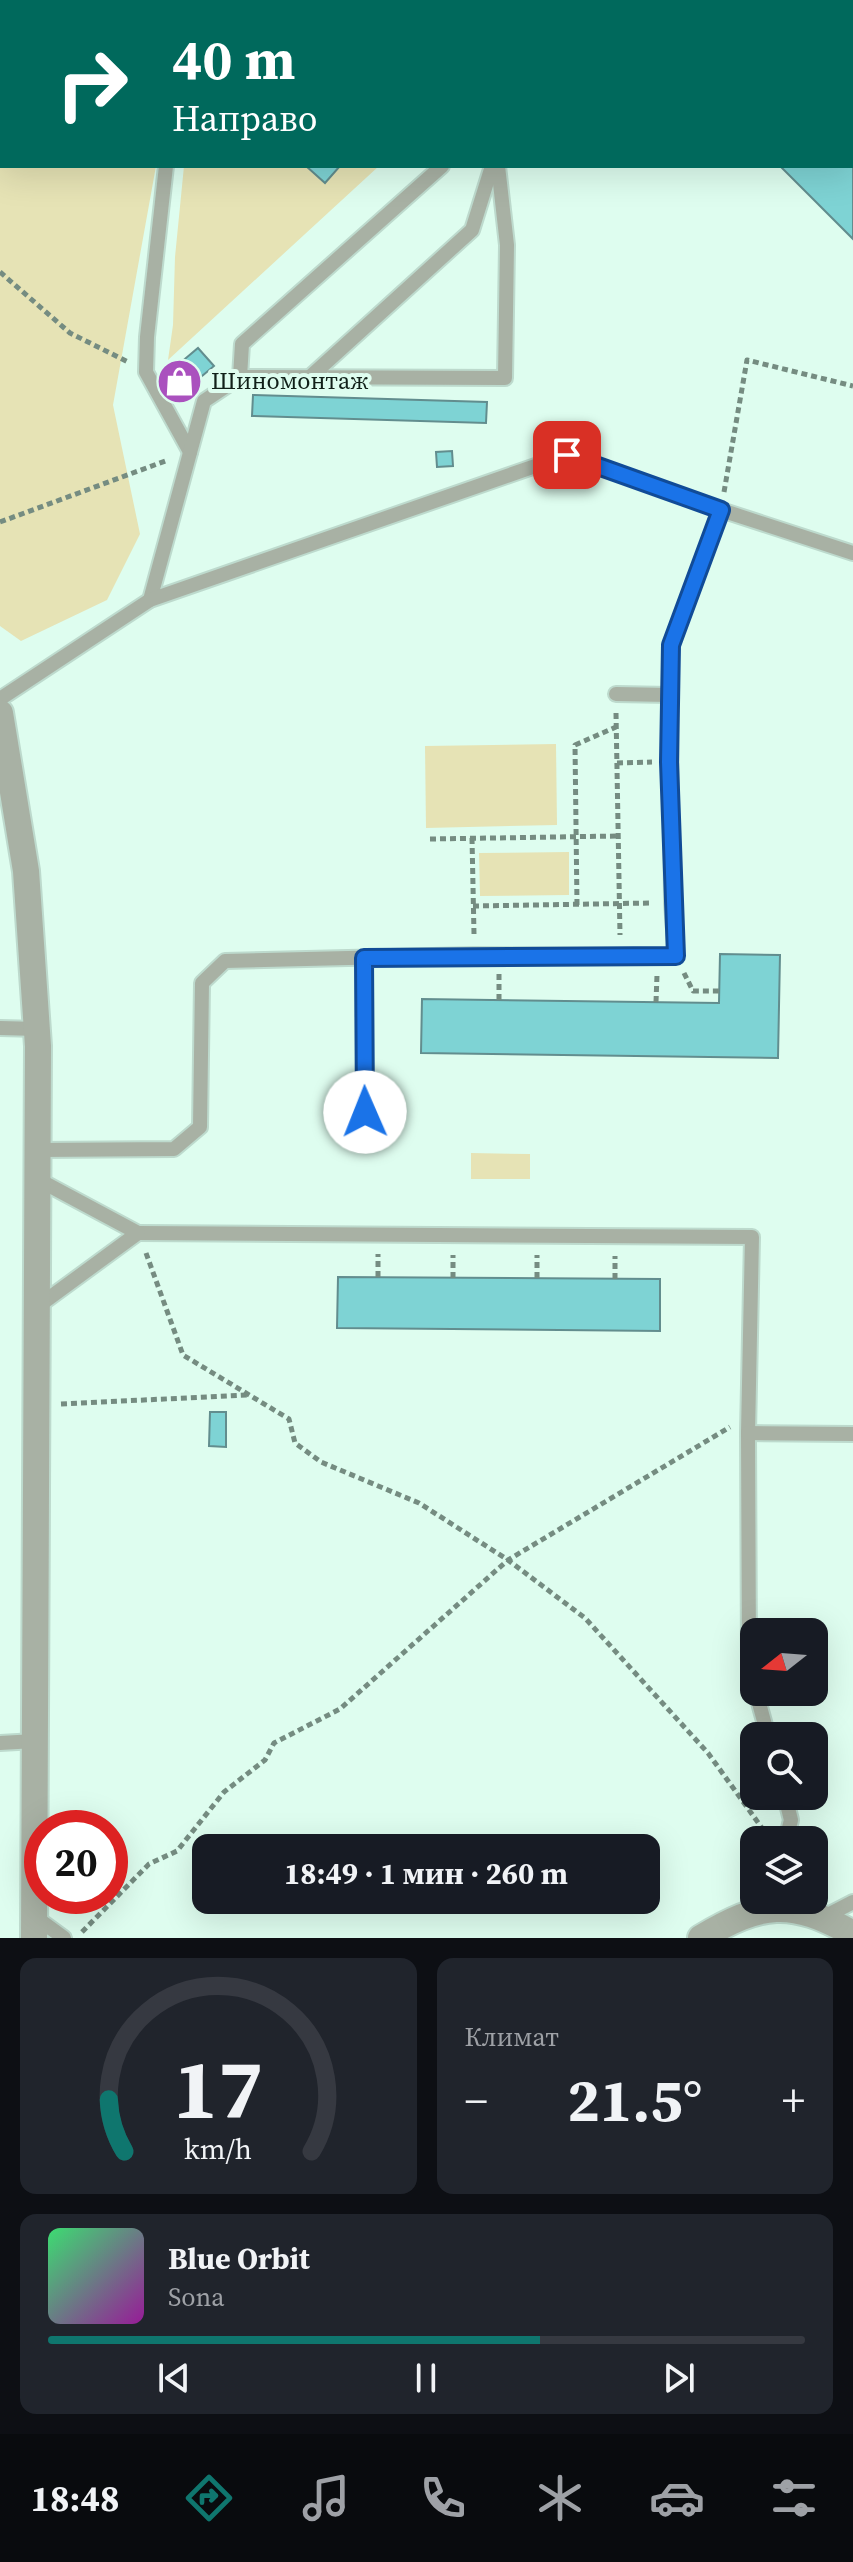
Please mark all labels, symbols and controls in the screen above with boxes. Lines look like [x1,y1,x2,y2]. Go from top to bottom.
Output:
text: 40 m [172,21,295,98]
icon: right [40,32,144,136]
text: Направо [172,94,317,143]
shop icon: Шиномонтаж [156,357,204,405]
place label: Шиномонтаж [211,364,368,397]
pin [533,421,601,489]
icon: arrive [545,433,589,477]
position arrow [323,1070,407,1154]
north arrow [740,1618,828,1706]
map controls [740,1618,828,1914]
button: search [740,1722,828,1810]
speed limit sign: 20 [24,1810,128,1914]
button: layers [740,1826,828,1914]
text: 18:49 · 1 мин · 260 m [284,1853,568,1894]
text: Климат [465,2019,559,2055]
text: 17 [173,2032,263,2146]
text: 21.5° [567,2059,702,2141]
text: − [465,2070,488,2131]
text: + [782,2070,805,2131]
text: km/h [184,2129,252,2169]
text: Blue Orbit [168,2238,310,2279]
text: Sona [168,2279,225,2315]
icon: previous [152,2356,196,2400]
icon: pause [404,2356,448,2400]
icon: next [657,2356,701,2400]
icon: directions [181,2470,237,2526]
icon: music [298,2470,354,2526]
icon: phone [415,2470,471,2526]
icon: climate [532,2470,588,2526]
icon: car [649,2470,705,2526]
icon: filters [766,2470,822,2526]
text: 18:48 [31,2474,119,2523]

